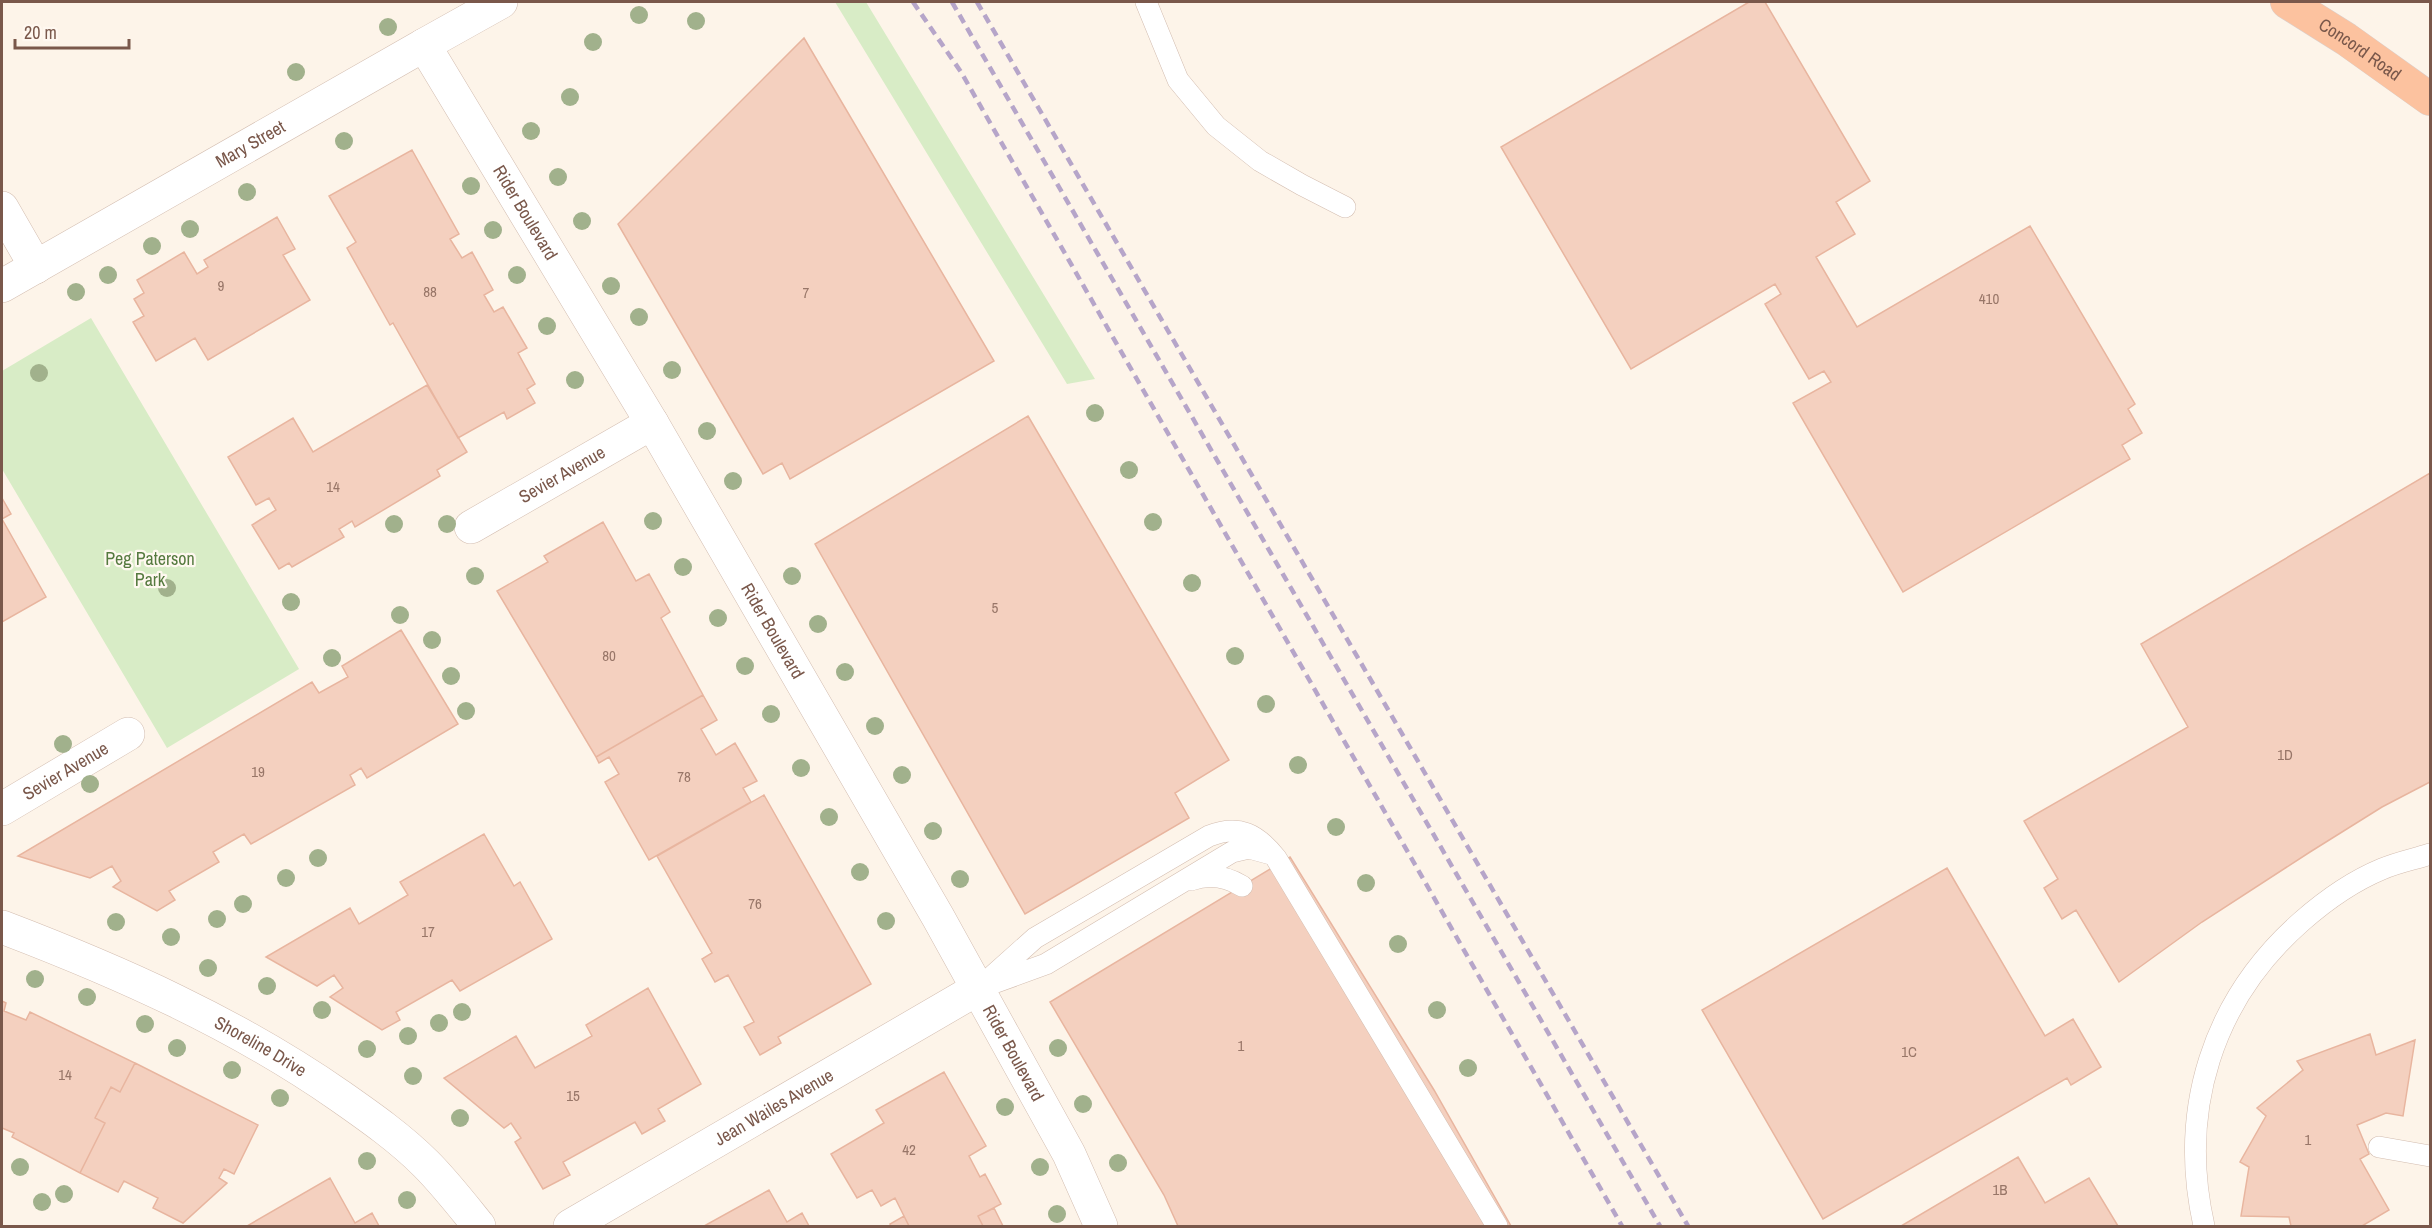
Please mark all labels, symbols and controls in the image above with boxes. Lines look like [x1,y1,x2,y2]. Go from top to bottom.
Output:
scale bar [15,12,129,50]
street label: Concord Road [2314,12,2406,87]
text: 20 m [24,20,57,45]
street label: Mary Street [211,114,289,174]
street label: Rider Boulevard [487,160,564,265]
house number: 9 [218,275,225,296]
house number: 88 [423,281,437,302]
house number: 7 [803,282,810,303]
house number: 410 [1979,288,1999,309]
street label: Sevier Avenue [514,440,610,509]
house number: 14 [326,476,340,497]
park label: Peg Paterson Park [105,546,195,592]
street label: Rider Boulevard [735,578,810,683]
house number: 5 [992,597,999,618]
house number: 80 [602,645,616,666]
street label: Sevier Avenue [18,735,113,806]
house number: 1D [2277,744,2293,765]
house number: 19 [251,761,265,782]
house number: 78 [677,766,691,787]
house number: 76 [748,893,762,914]
house number: 17 [421,921,435,942]
street label: Rider Boulevard [977,1000,1050,1106]
street label: Shoreline Drive [210,1010,312,1083]
house number: 1 [1238,1035,1245,1056]
house number: 1C [1901,1041,1917,1062]
street label: Jean Wailes Avenue [710,1062,838,1151]
house number: 14 [58,1064,72,1085]
house number: 15 [566,1085,580,1106]
house number: 1 [2305,1129,2312,1150]
house number: 42 [902,1139,916,1160]
house number: 1B [1992,1179,2008,1200]

